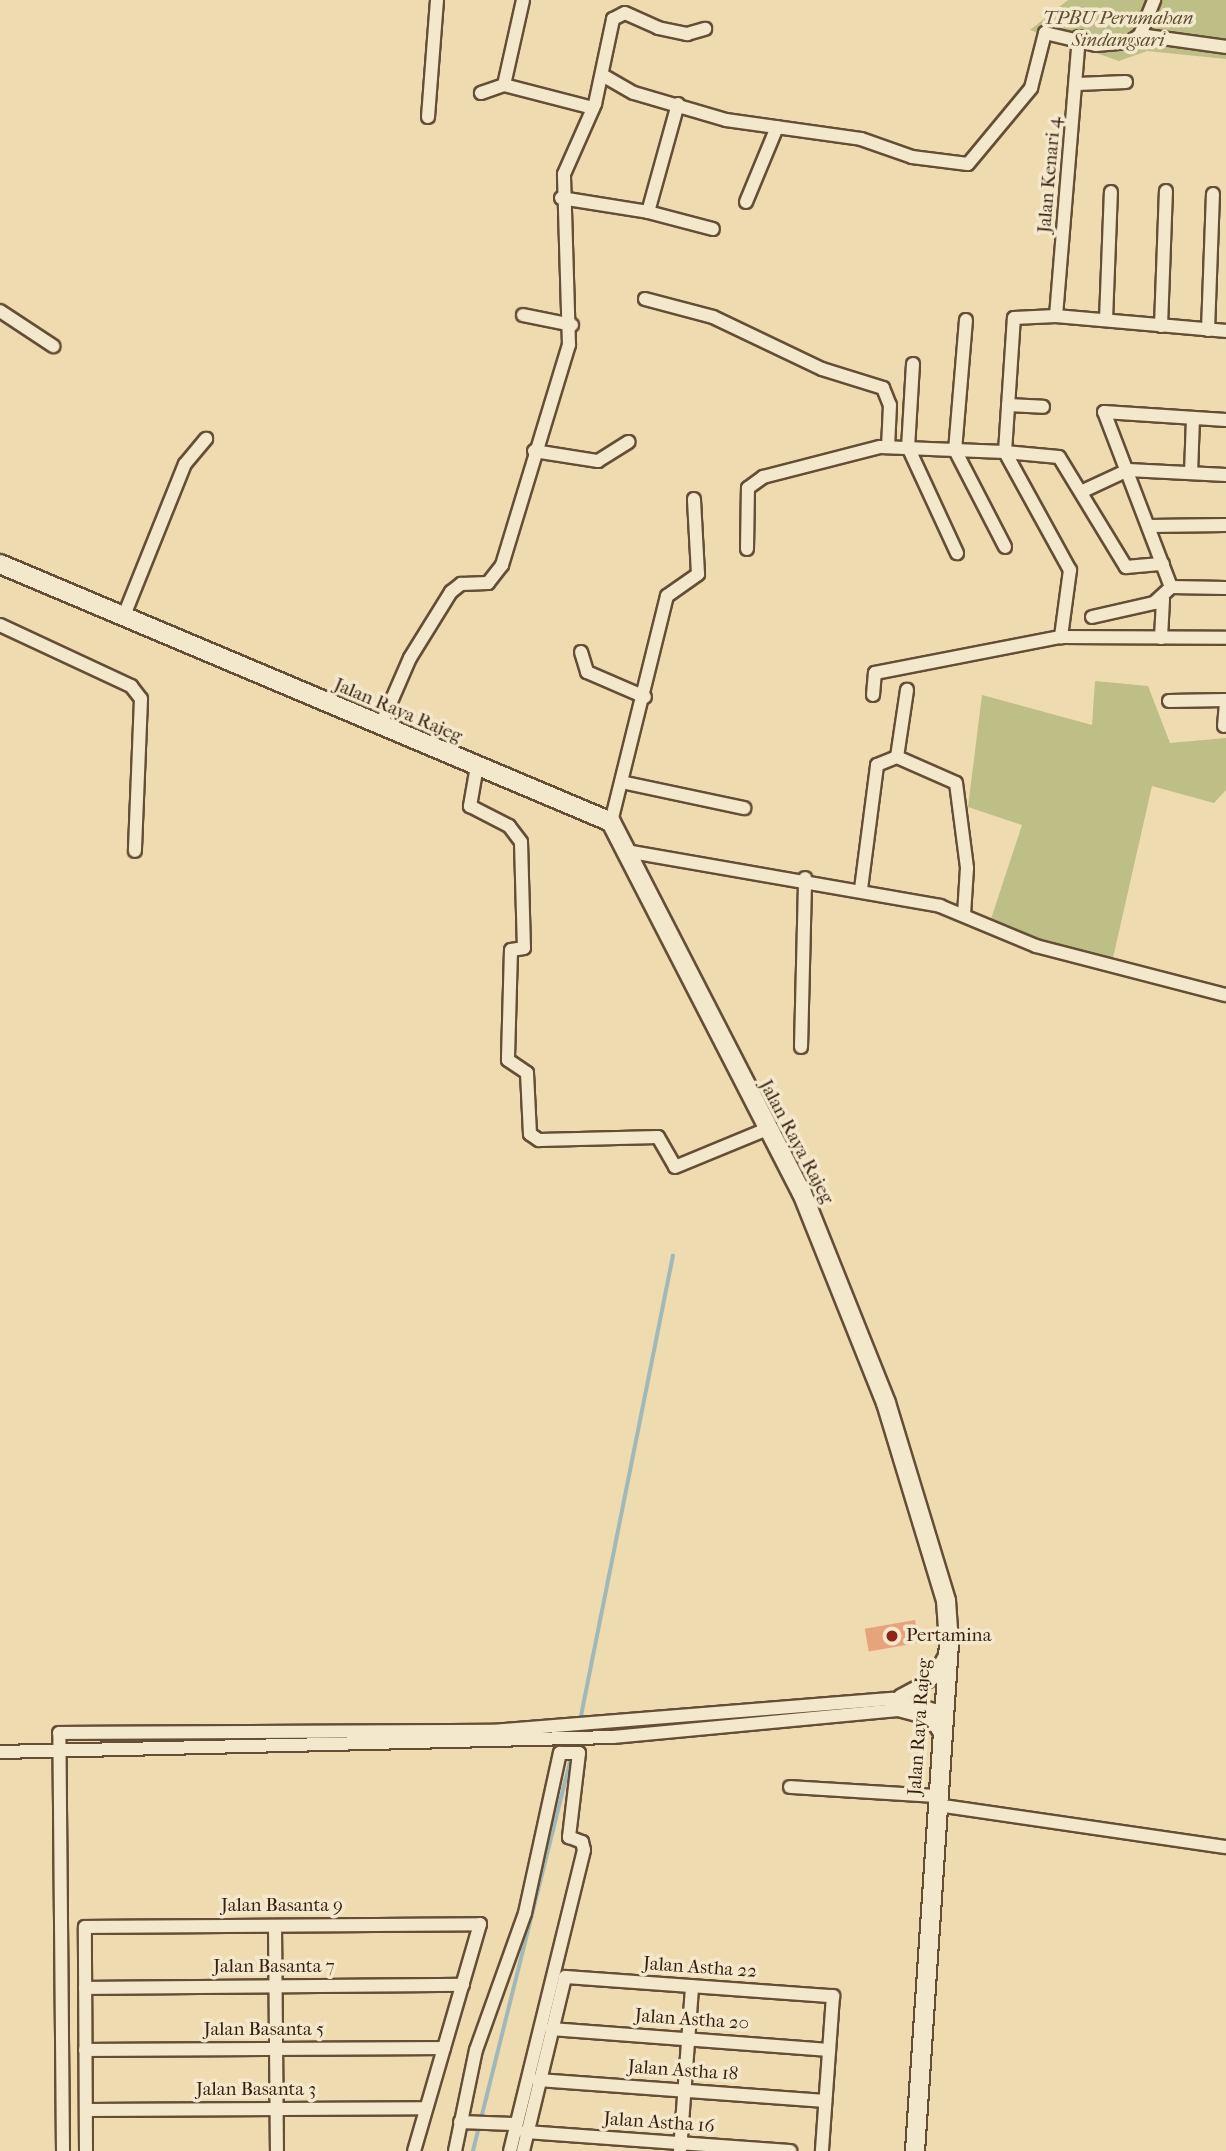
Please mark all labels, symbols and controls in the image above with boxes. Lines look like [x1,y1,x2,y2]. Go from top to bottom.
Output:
park label: TPBU Perumahan Sindangsari [1043,8,1193,52]
street label: Jalan Kenari 4 [1034,116,1066,234]
street label: Jalan Raya Rajeg [330,674,466,748]
street label: Jalan Raya Rajeg [754,1076,838,1208]
place label: Pertamina [906,1625,991,1647]
marker: Pertamina [884,1628,900,1644]
street label: Jalan Raya Rajeg [904,1658,936,1796]
street label: Jalan Basanta 9 [221,1895,343,1917]
street label: Jalan Astha 22 [642,1953,758,1983]
street label: Jalan Basanta 7 [213,1956,335,1978]
street label: Jalan Astha 20 [634,2005,750,2035]
street label: Jalan Basanta 5 [204,2019,324,2041]
street label: Jalan Astha 18 [627,2056,739,2086]
street label: Jalan Basanta 3 [196,2079,316,2101]
street label: Jalan Astha 16 [603,2108,715,2138]

